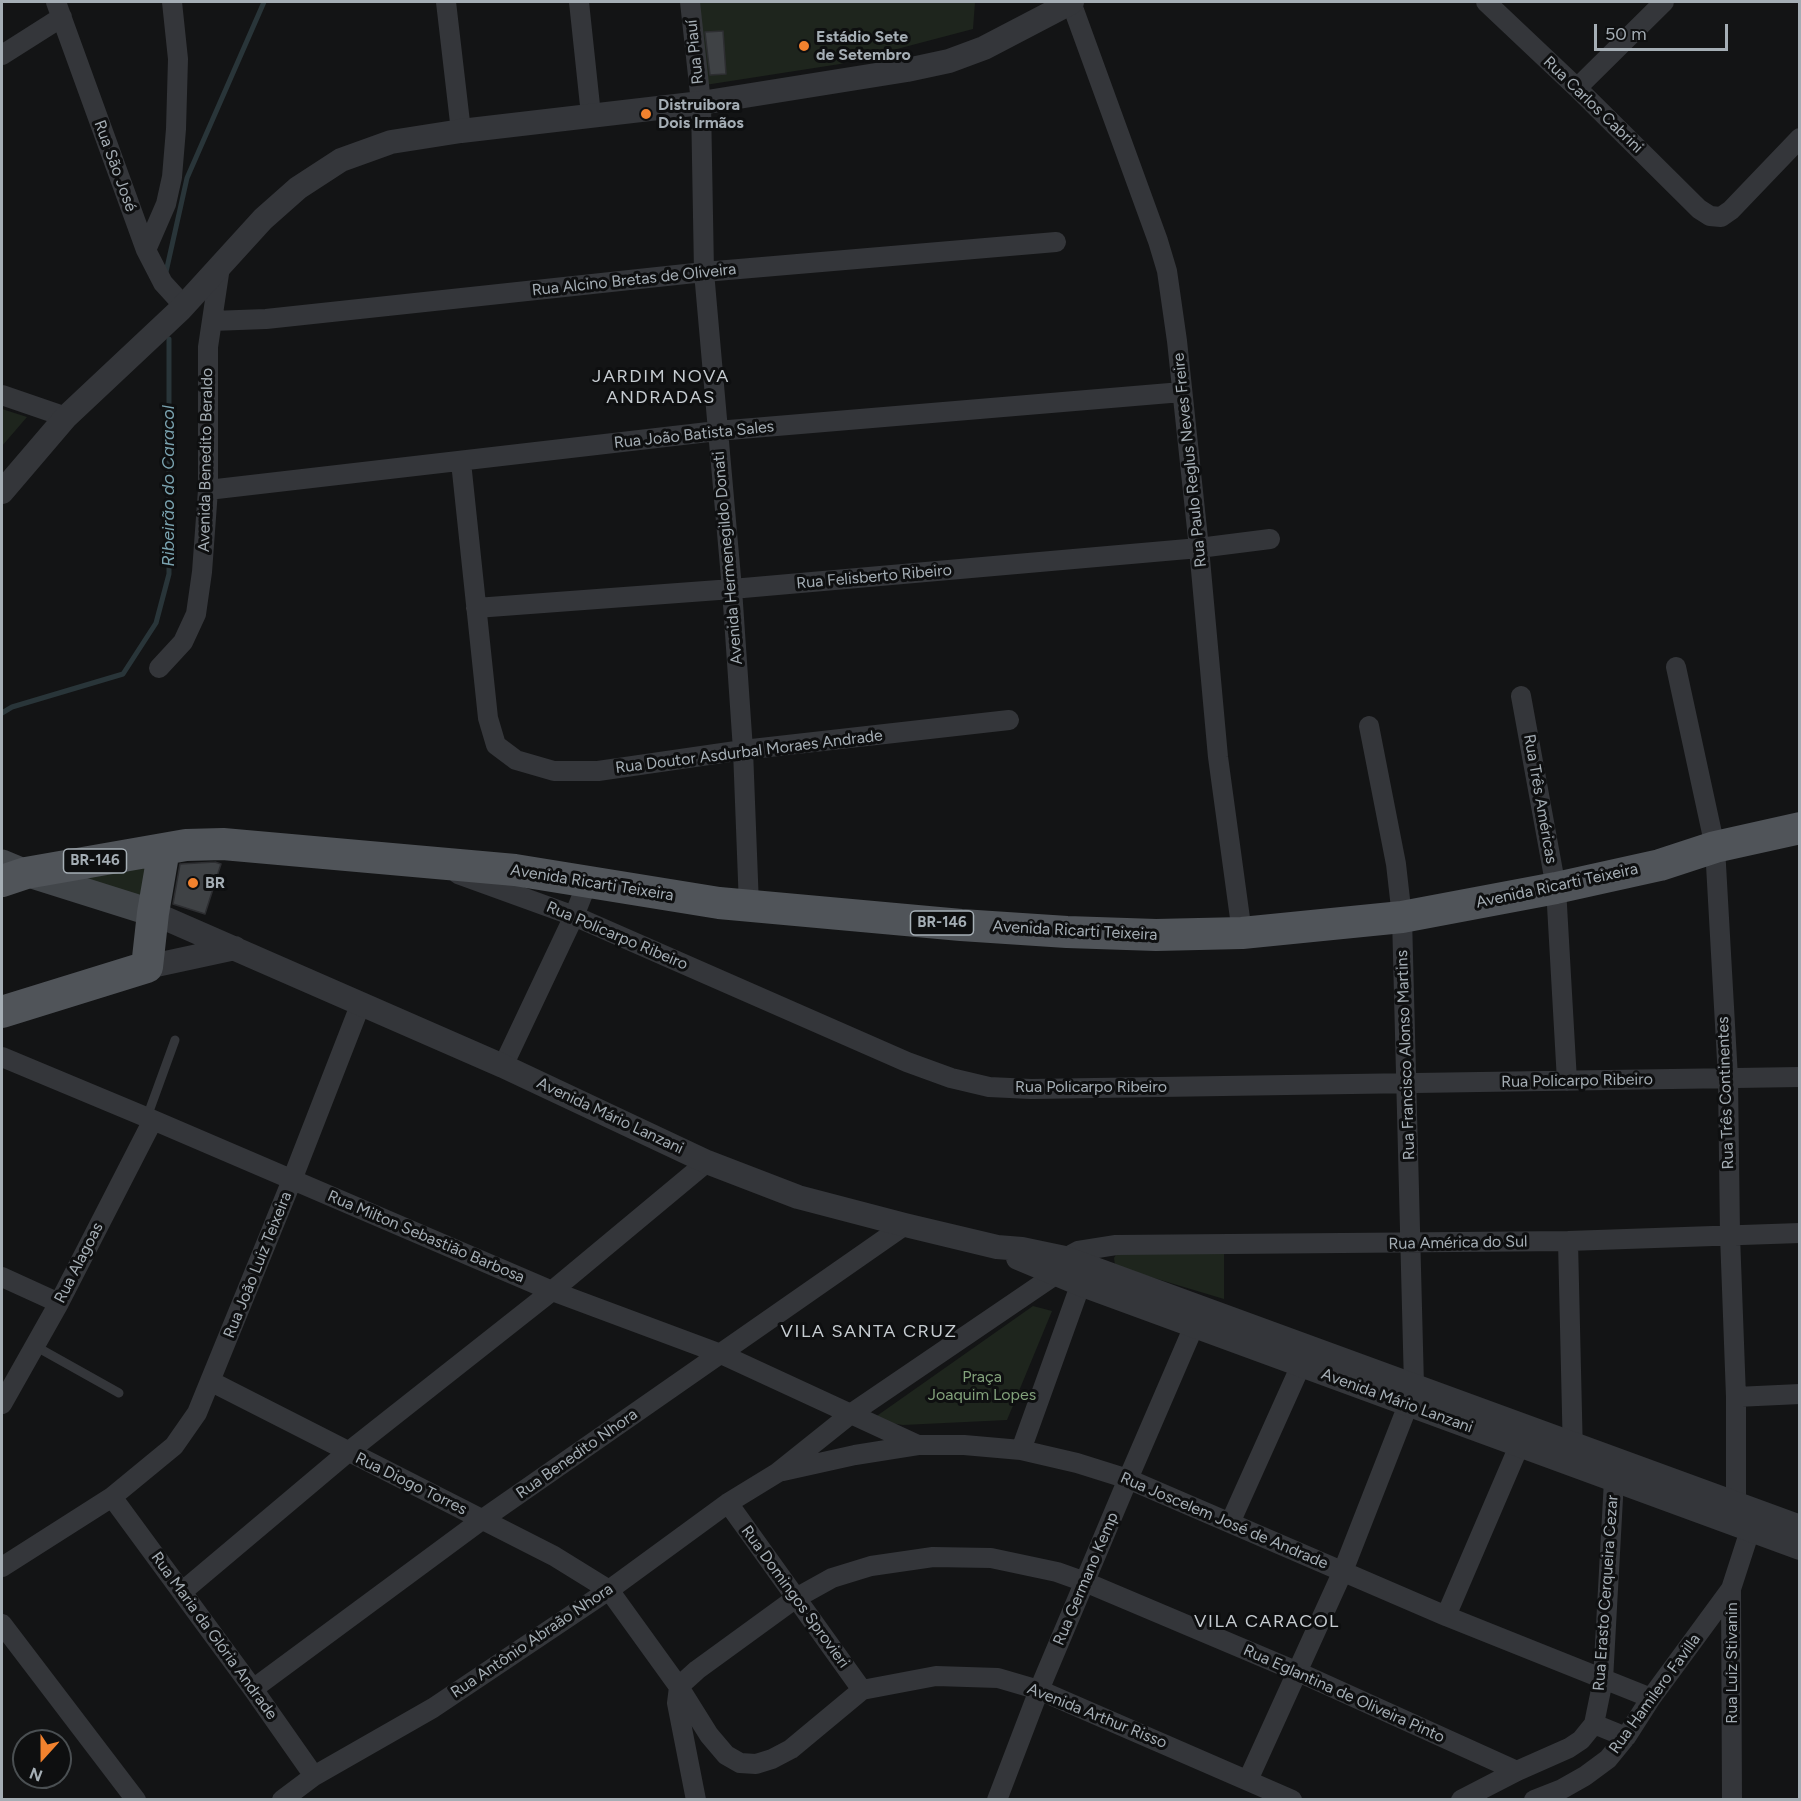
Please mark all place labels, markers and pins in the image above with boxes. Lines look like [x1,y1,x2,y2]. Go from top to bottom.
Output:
place label: Estádio Sete de Setembro [816,27,911,65]
marker: Estádio Sete de Setembro [797,39,811,53]
place label: Distruibora Dois Irmãos [658,95,744,133]
marker: Distruibora Dois Irmãos [639,107,653,121]
place label: BR [205,873,225,893]
marker: BR [186,876,200,890]

